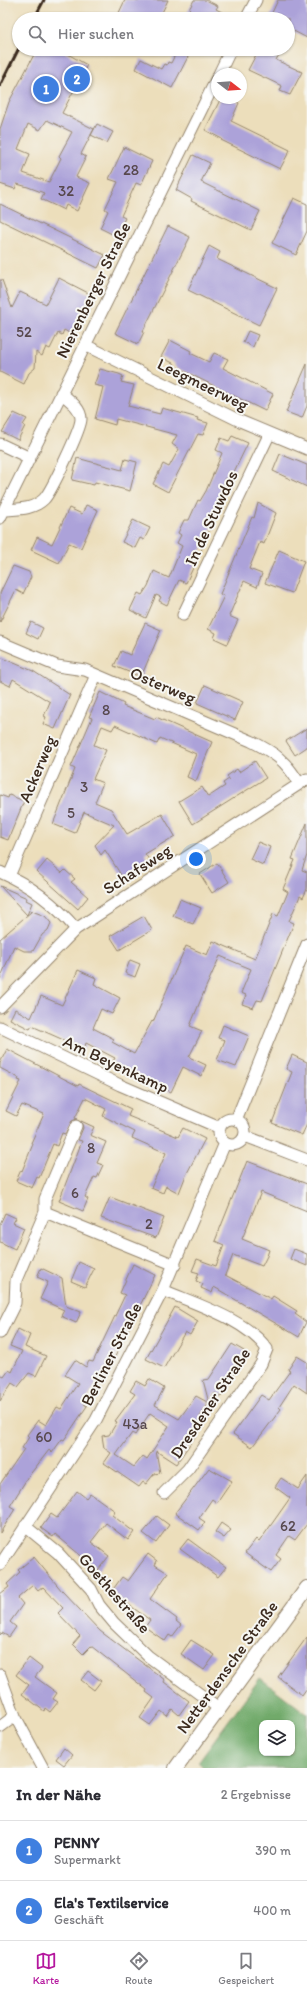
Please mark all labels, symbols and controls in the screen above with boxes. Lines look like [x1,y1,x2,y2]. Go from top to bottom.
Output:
search box [12,12,295,56]
icon: search [26,23,48,45]
text: Hier suchen [58,25,134,43]
pin: 2 [64,64,90,94]
north arrow [211,68,247,104]
pin: 1 [33,74,59,104]
house number: 28 [123,161,139,179]
house number: 32 [58,182,74,200]
street label: Nierenberger Straße [51,219,135,361]
house number: 52 [16,323,32,341]
street label: Leegmeerweg [154,353,252,415]
street label: In de Stuwdos [180,467,242,569]
street label: Osterweg [127,662,199,708]
house number: 8 [102,701,110,719]
street label: Ackerweg [14,732,60,805]
house number: 3 [80,778,88,796]
house number: 5 [67,804,75,822]
street label: Schafsweg [99,839,175,898]
your location [186,849,206,869]
street label: Am Beyenkamp [60,1031,172,1097]
house number: 8 [87,1139,95,1157]
house number: 6 [71,1184,79,1202]
house number: 2 [145,1215,153,1233]
street label: Berliner Straße [76,1299,146,1409]
street label: Dresdener Straße [166,1344,254,1462]
house number: 43a [122,1415,148,1433]
house number: 60 [35,1428,53,1446]
house number: 62 [280,1517,296,1535]
street label: Goethestraße [75,1549,155,1637]
street label: Netterdensche Straße [172,1597,282,1737]
map controls [259,1720,295,1756]
button: layers [259,1720,295,1756]
text: In der Nähe [16,1784,101,1804]
text: 2 Ergebnisse [221,1787,291,1802]
text: PENNY [54,1834,100,1852]
text: 1 [26,1843,32,1858]
text: 390 m [255,1843,291,1858]
text: Supermarkt [54,1852,121,1867]
text: Ela's Textilservice [54,1894,169,1912]
text: 2 [26,1903,32,1918]
text: 400 m [253,1903,291,1918]
text: Geschäft [54,1912,104,1927]
tab: Karte [33,1950,59,1987]
tab: Route [125,1950,153,1987]
tab: Gespeichert [218,1950,274,1987]

